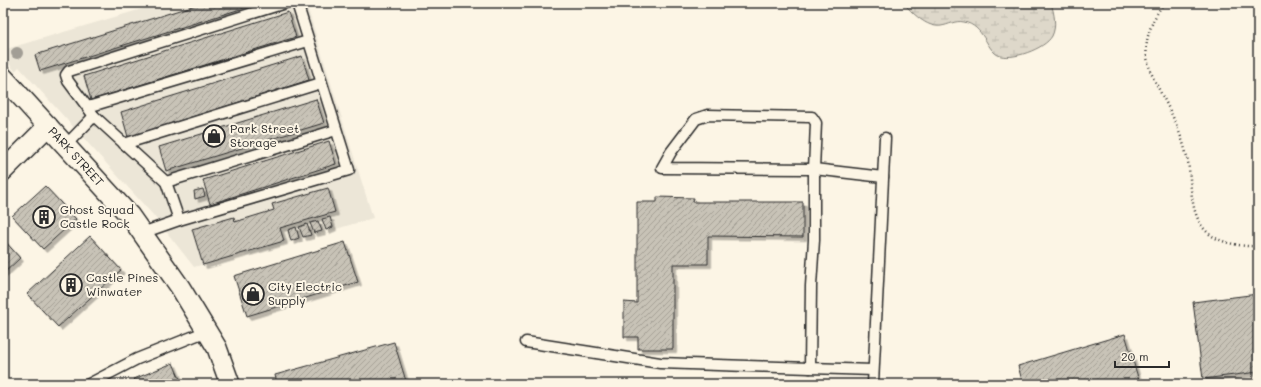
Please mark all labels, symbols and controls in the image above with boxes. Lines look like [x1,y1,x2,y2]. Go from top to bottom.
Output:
place label: Park Street Storage [230,120,299,150]
street label: PARK STREET [45,123,108,189]
shop icon: Park Street Storage [201,123,227,149]
place label: Ghost Squad Castle Rock [60,201,134,231]
building icon: Ghost Squad Castle Rock [31,204,57,230]
place label: Castle Pines Winwater [86,269,159,299]
building icon: Castle Pines Winwater [58,272,84,298]
place label: City Electric Supply [268,278,342,308]
shop icon: City Electric Supply [240,281,266,307]
scale bar [1115,343,1169,369]
text: 20 m [1121,348,1149,364]

